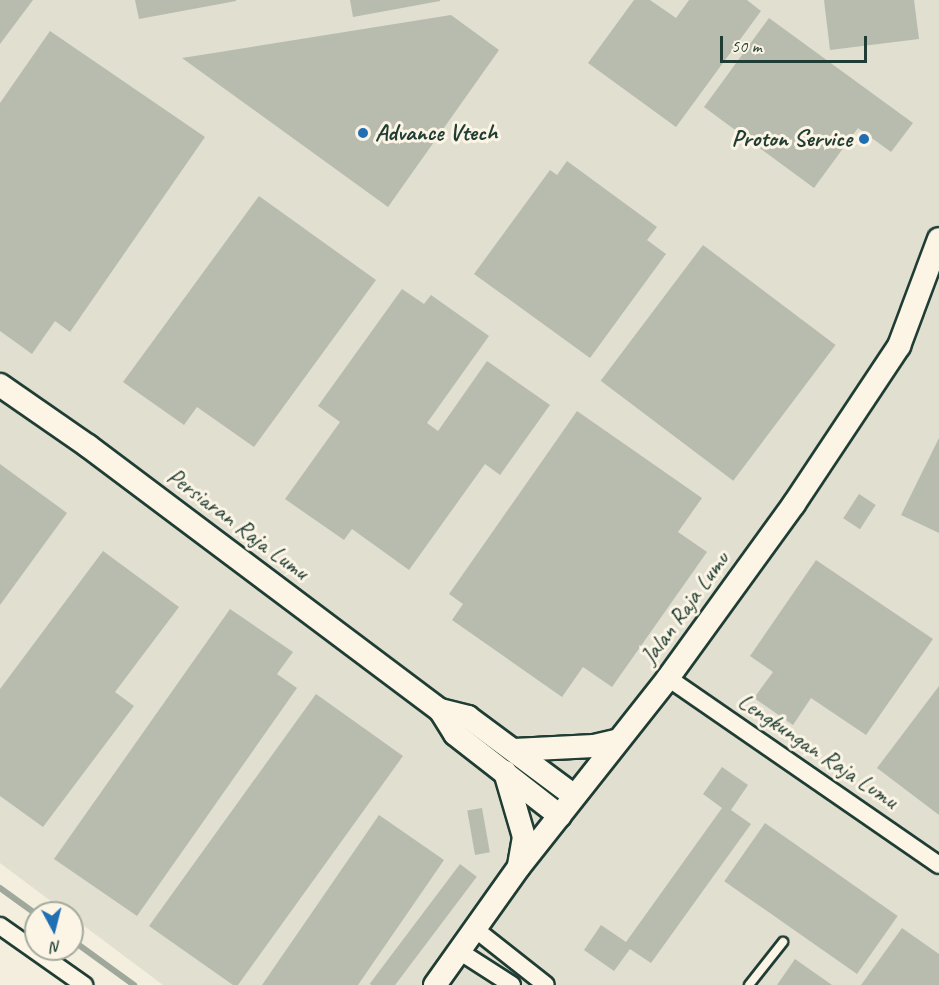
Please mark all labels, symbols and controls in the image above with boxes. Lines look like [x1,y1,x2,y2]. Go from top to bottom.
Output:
scale bar [723,24,870,62]
text: 50 m [731,35,762,57]
place label: Advance Vtech [375,119,497,147]
place label: Proton Service [732,125,852,153]
marker: Advance Vtech [356,126,370,140]
marker: Proton Service [857,132,871,146]
street label: Persiaran Raja Lumu [162,462,314,586]
street label: Jalan Raja Lumu [635,546,735,670]
street label: Lengkungan Raja Lumu [733,687,903,815]
north arrow [24,901,84,961]
text: N [50,936,62,957]

